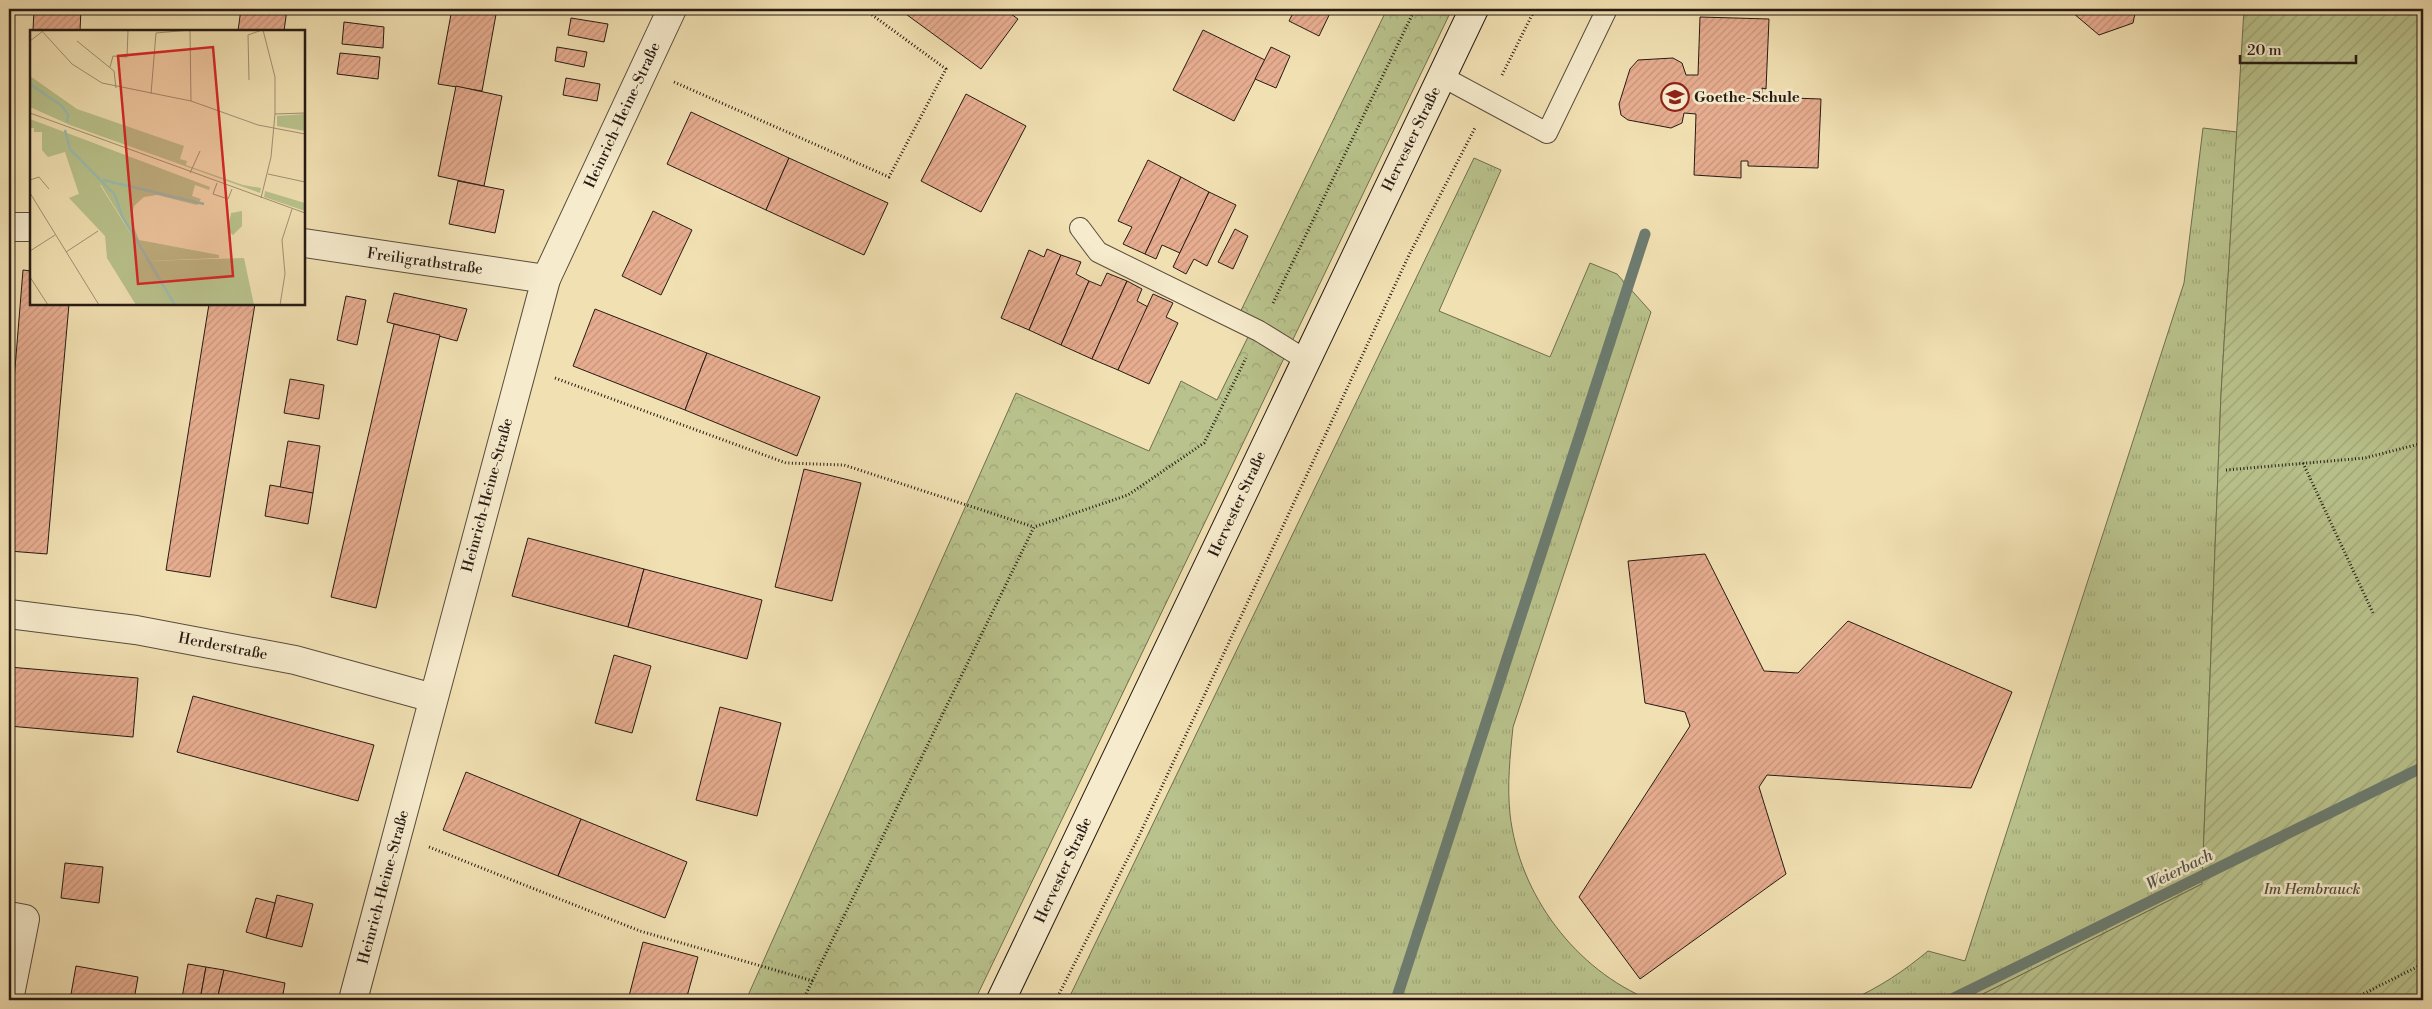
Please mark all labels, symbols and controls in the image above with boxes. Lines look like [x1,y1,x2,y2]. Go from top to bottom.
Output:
inset map [30,30,305,305]
scale bar [2240,32,2356,64]
street label: Heinrich-Heine-Straße [580,39,665,191]
text: 20 m [2247,41,2282,60]
school or university icon: Goethe-Schule [1660,82,1690,112]
street label: Hervester Straße [1378,84,1445,195]
place label: Goethe-Schule [1694,88,1800,107]
street label: Freiligrathstraße [366,244,484,279]
street label: Heinrich-Heine-Straße [458,416,517,574]
street label: Hervester Straße [1205,448,1270,560]
street label: Herderstraße [177,629,269,664]
street label: Heinrich-Heine-Straße [354,808,413,966]
street label: Hervester Straße [1031,814,1096,926]
water label: Weierbach [2143,845,2216,895]
park label: Im Hembrauck [2263,880,2361,899]

